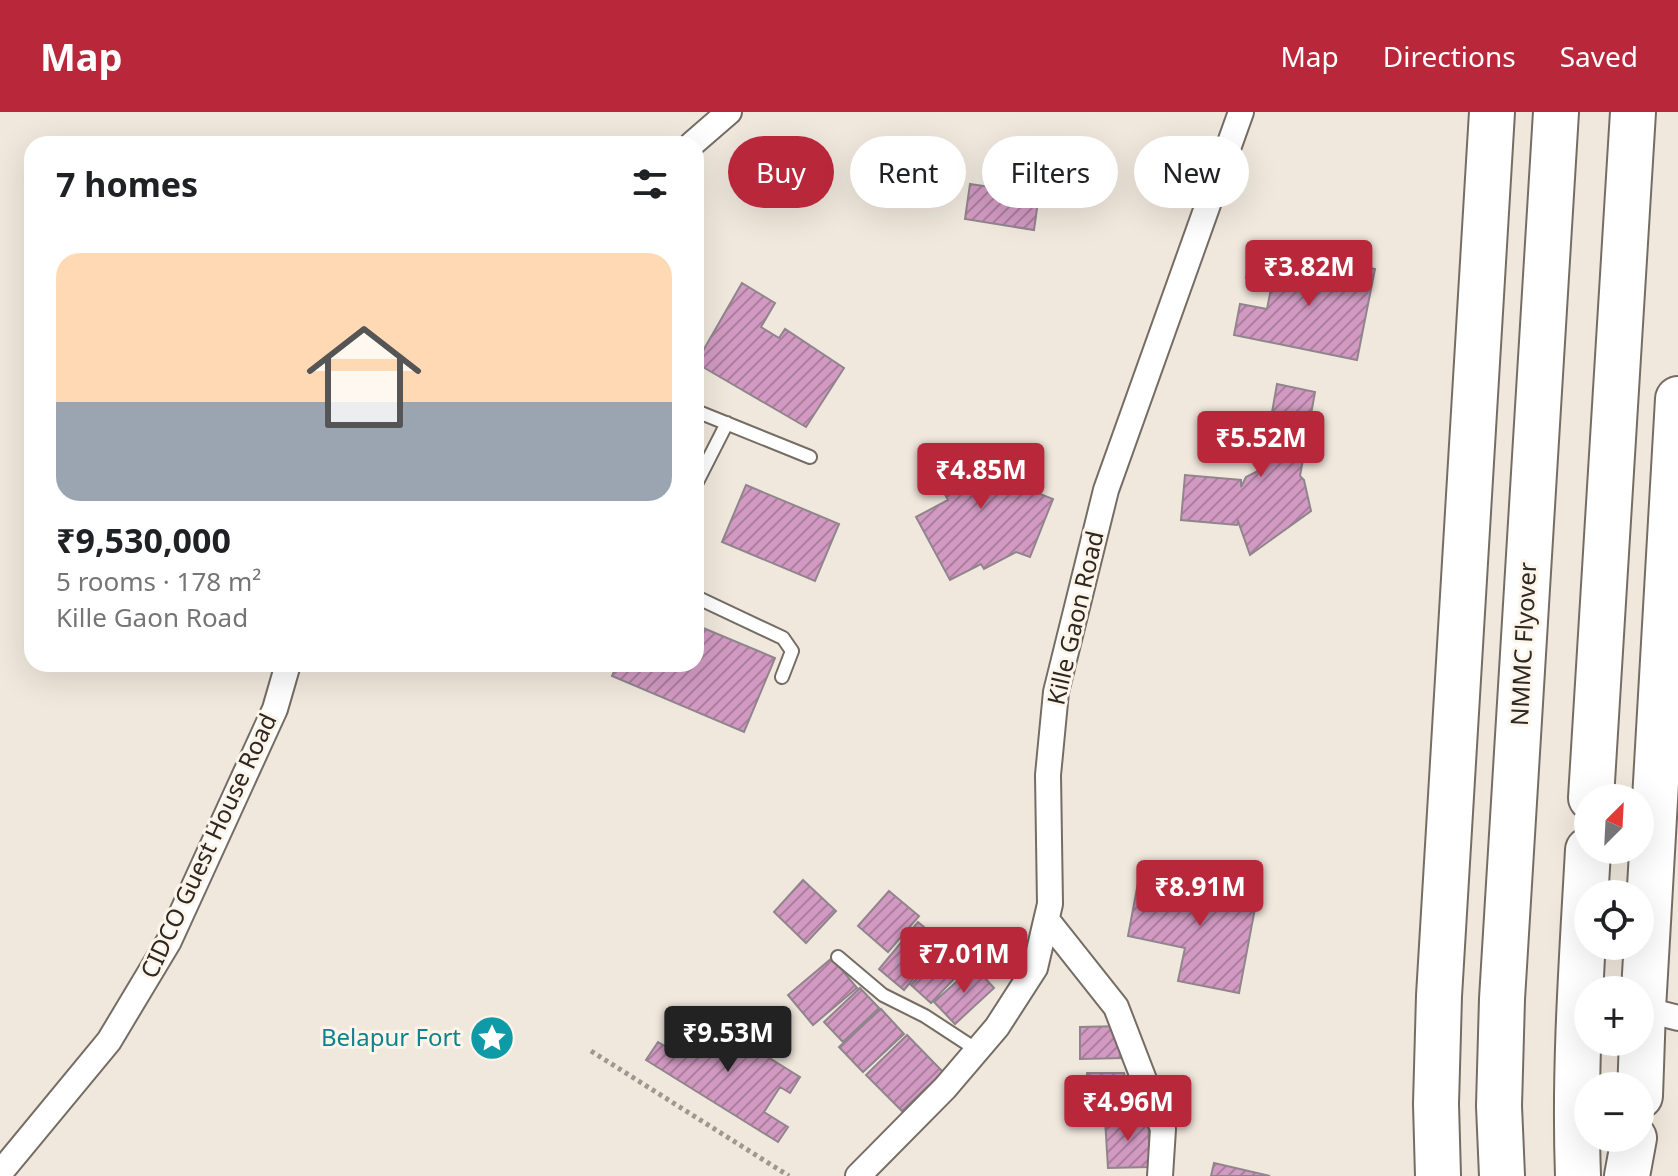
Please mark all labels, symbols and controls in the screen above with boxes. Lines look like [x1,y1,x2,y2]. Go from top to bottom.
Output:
text: Map [40,30,123,82]
text: Map [1280,37,1339,75]
text: Directions [1383,37,1516,75]
text: Saved [1560,37,1638,75]
chip: Buy [728,136,834,208]
chip: Rent [850,136,966,208]
chip: Filters [982,136,1118,208]
chip: New [1134,136,1249,208]
text: 7 homes [56,161,198,207]
icon: filters [628,162,672,206]
pin: ₹3.82M [1244,240,1374,308]
text: ₹3.82M [1263,248,1355,284]
icon: home [292,305,436,449]
pin: ₹5.52M [1196,411,1326,479]
text: ₹5.52M [1215,419,1307,455]
pin: ₹4.85M [916,443,1046,511]
text: ₹4.85M [935,451,1027,487]
text: ₹9,530,000 [56,517,231,563]
street label: Kille Gaon Road [1039,528,1111,708]
street label: NMMC Flyover [1502,561,1543,727]
text: 5 rooms · 178 m² [56,563,261,599]
text: Kille Gaon Road [56,599,248,635]
street label: CIDCO Guest House Road [132,708,284,983]
north arrow [1574,784,1654,864]
map controls [1574,784,1654,1152]
pin: ₹8.91M [1135,860,1265,928]
text: ₹8.91M [1154,868,1246,904]
button: locate [1574,880,1654,960]
pin: ₹7.01M [899,927,1029,995]
text: ₹7.01M [918,935,1010,971]
button: + [1574,976,1654,1056]
pin: ₹9.53M [663,1006,793,1074]
place icon: Belapur Fort [468,1014,516,1062]
text: ₹9.53M [682,1014,774,1050]
place label: Belapur Fort [321,1020,461,1053]
button: − [1574,1072,1654,1152]
pin: ₹4.96M [1063,1075,1193,1143]
text: ₹4.96M [1082,1083,1174,1119]

